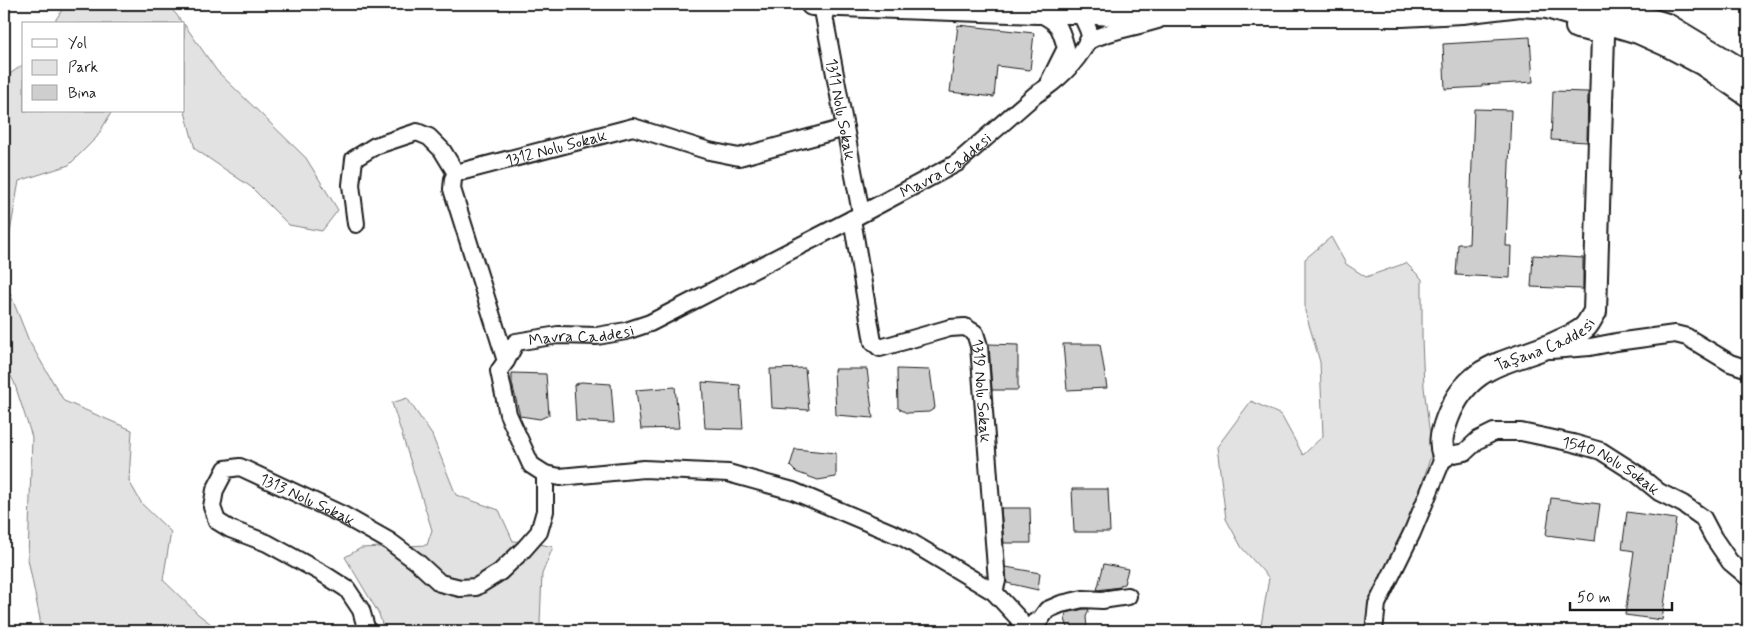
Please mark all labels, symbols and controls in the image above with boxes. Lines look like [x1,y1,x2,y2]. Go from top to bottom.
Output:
legend [22,22,185,112]
text: Yol [68,34,87,54]
street label: 1311 Nolu Sokak [820,57,860,162]
text: Park [68,58,98,78]
text: Bina [68,84,96,104]
street label: 1312 Nolu Sokak [503,125,609,172]
street label: Mavra Caddesi [896,129,997,204]
street label: Taşana Caddesi [1492,315,1601,377]
street label: Mavra Caddesi [527,320,637,352]
street label: 1319 Nolu Sokak [965,337,995,443]
street label: 1540 Nolu Sokak [1560,432,1664,501]
street label: 1313 Nolu Sokak [256,469,359,532]
scale bar [1570,580,1672,612]
text: 50 m [1577,588,1611,608]

